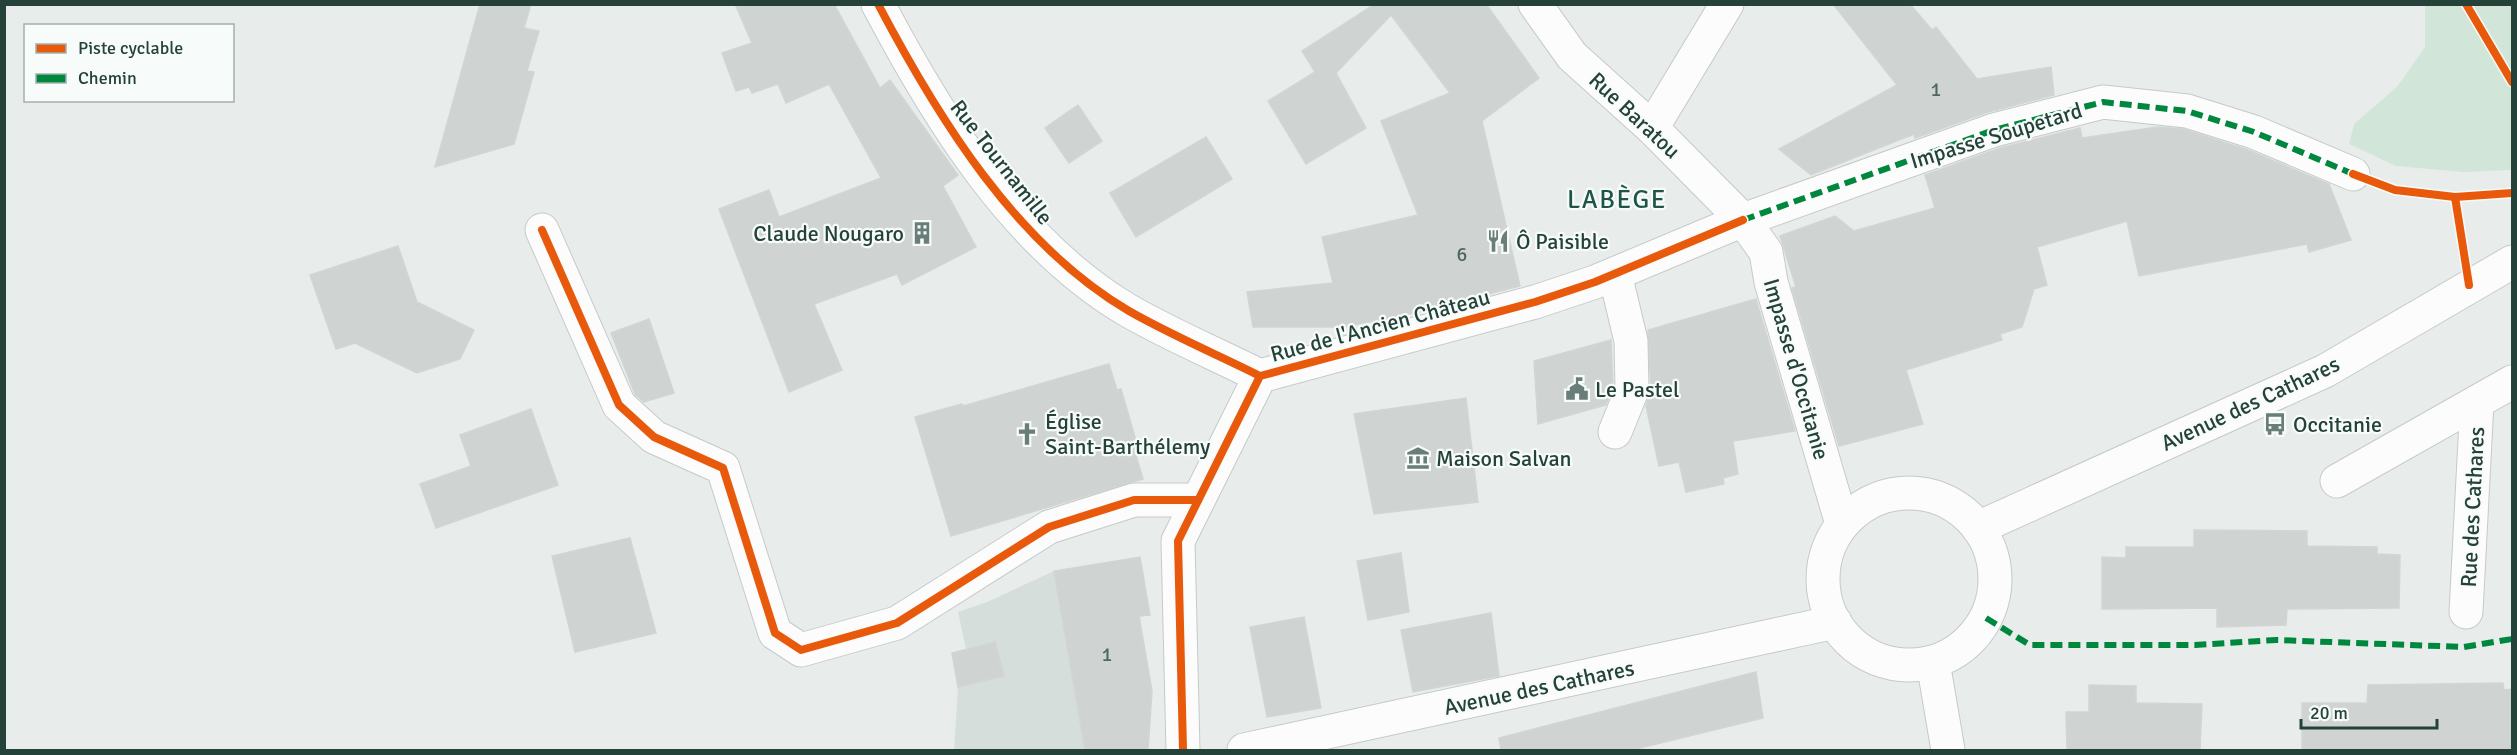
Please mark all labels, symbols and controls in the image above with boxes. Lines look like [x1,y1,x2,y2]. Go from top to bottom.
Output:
legend [24,24,234,102]
text: Piste cyclable [78,37,183,59]
street label: Rue Baratou [1583,66,1686,164]
text: Chemin [78,67,137,89]
house number: 1 [1931,77,1941,102]
street label: Rue Tournamille [944,94,1059,230]
street label: Impasse Soupetard [1907,96,2086,175]
district label: LABÈGE [1567,184,1667,216]
place label: Claude Nougaro [753,220,904,247]
building icon: Claude Nougaro [909,220,935,246]
restaurant icon: Ô Paisible [1485,228,1511,254]
place label: Ô Paisible [1516,228,1609,255]
house number: 6 [1457,242,1467,267]
street label: Impasse d'Occitanie [1758,275,1835,463]
street label: Rue de l'Ancien Château [1267,283,1493,368]
street label: Avenue des Cathares [2157,350,2344,457]
public building icon: Le Pastel [1564,376,1590,402]
place label: Le Pastel [1595,376,1680,403]
place label: Église Saint-Barthélemy [1045,408,1211,460]
bus stop icon: Occitanie [2262,411,2288,437]
place label: Occitanie [2293,411,2382,438]
church icon: Église Saint-Barthélemy [1014,421,1040,447]
street label: Rue des Cathares [2455,426,2490,588]
museum icon: Maison Salvan [1405,445,1431,471]
place label: Maison Salvan [1436,445,1572,472]
house number: 1 [1102,642,1112,667]
street label: Avenue des Cathares [1441,654,1637,721]
scale bar [2301,692,2438,730]
text: 20 m [2310,702,2348,724]

